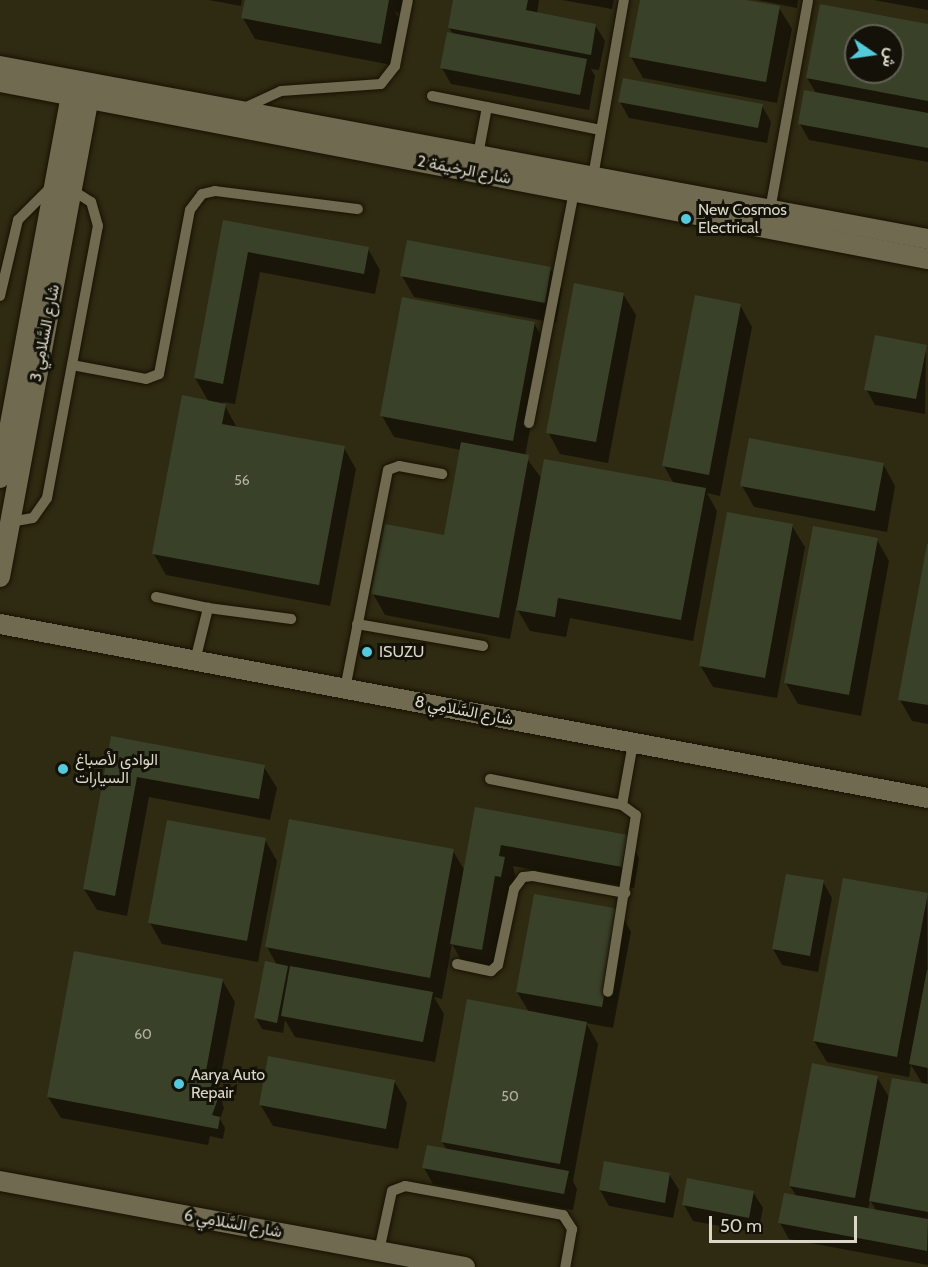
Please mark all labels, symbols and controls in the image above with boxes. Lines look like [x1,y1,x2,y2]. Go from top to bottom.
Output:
north arrow [844,24,904,84]
text: ش [879,46,901,69]
street label: شارع الرخيمَة 2 [416,152,512,188]
place label: New Cosmos Electrical [698,200,787,238]
marker: New Cosmos Electrical [679,212,693,226]
street label: شارع السَّلامِي 3 [26,283,64,383]
house number: 56 [234,472,250,488]
place label: ISUZU [379,642,424,662]
marker: ISUZU [360,645,374,659]
street label: شارع السَّلامِي 8 [413,692,515,730]
place label: الوادي لأصباغ السيارات [75,750,158,788]
marker: الوادي لأصباغ السيارات [56,762,70,776]
house number: 60 [134,1026,152,1042]
place label: Aarya Auto Repair [191,1065,265,1103]
marker: Aarya Auto Repair [172,1077,186,1091]
house number: 50 [501,1088,519,1104]
scale bar [712,1204,860,1242]
street label: شارع السَّلامِي 6 [183,1206,283,1242]
text: 50 m [720,1215,762,1237]

